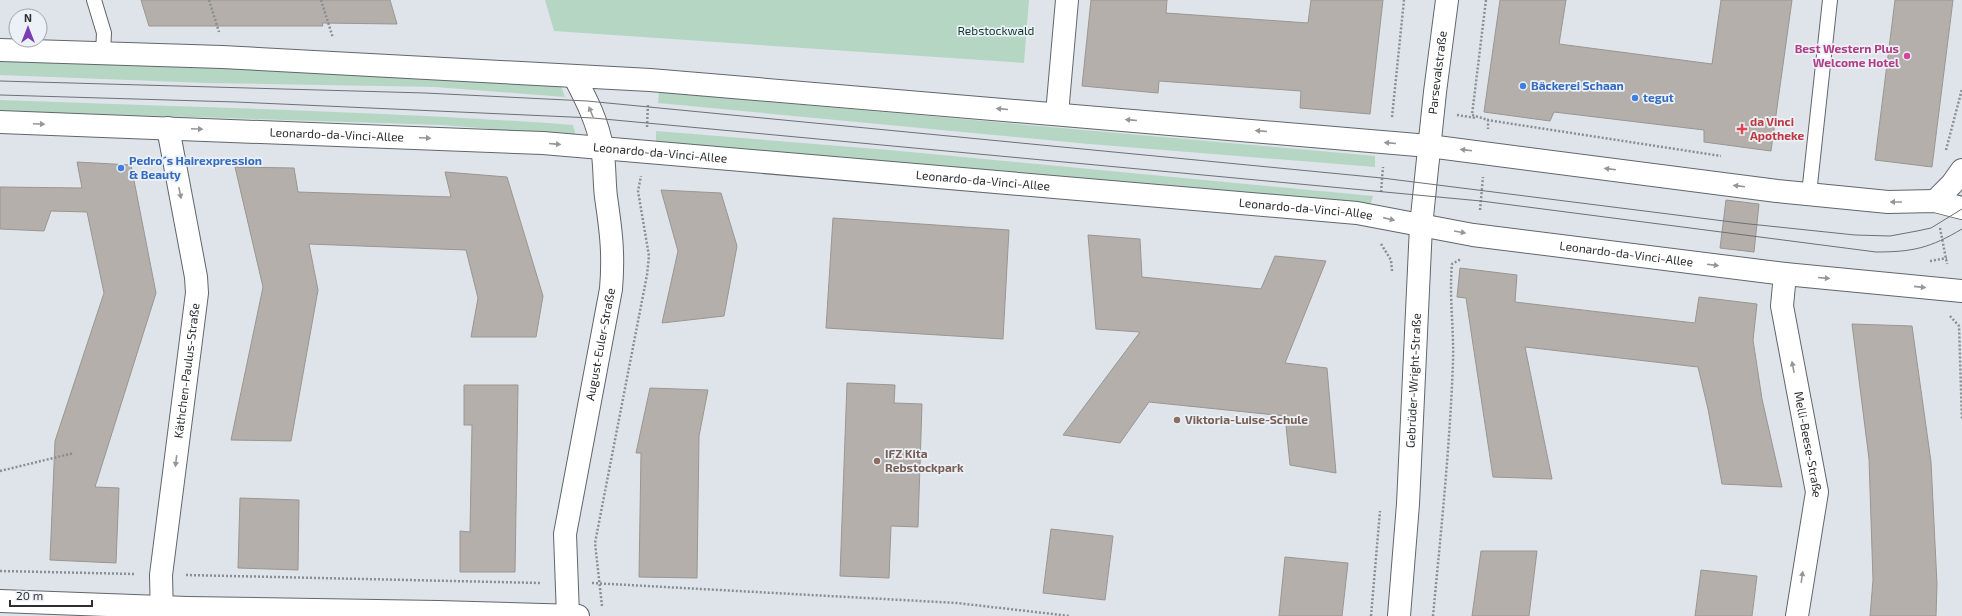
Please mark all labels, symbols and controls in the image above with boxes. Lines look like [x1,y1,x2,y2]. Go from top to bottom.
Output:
north arrow [8,8,48,48]
text: N [24,11,32,24]
park label: Rebstockwald [958,23,1034,37]
street label: Parsevalstraße [1425,30,1449,115]
place label: Best Western Plus Welcome Hotel [1795,41,1899,69]
marker: Best Western Plus Welcome Hotel [1902,51,1912,61]
place label: Bäckerei Schaan [1531,78,1624,92]
marker: Bäckerei Schaan [1518,81,1528,91]
place label: tegut [1643,90,1674,104]
marker: tegut [1630,93,1640,103]
one-way arrow [588,106,594,117]
one-way arrow [996,106,1008,113]
place label: da Vinci Apotheke [1750,114,1804,142]
one-way arrow [1125,117,1137,124]
one-way arrow [33,120,45,127]
street label: Leonardo-da-Vinci-Allee [269,124,404,144]
marker: da Vinci Apotheke [1737,124,1747,134]
one-way arrow [191,125,203,132]
one-way arrow [1255,128,1267,135]
one-way arrow [419,135,432,141]
street label: Leonardo-da-Vinci-Allee [593,139,728,165]
one-way arrow [1384,139,1396,146]
one-way arrow [549,141,561,148]
one-way arrow [1460,147,1472,154]
place label: Pedro´s Hairexpression & Beauty [129,153,262,182]
marker: Pedro´s Hairexpression & Beauty [116,163,126,173]
one-way arrow [1604,166,1616,172]
street label: Leonardo-da-Vinci-Allee [915,167,1051,193]
one-way arrow [1733,183,1745,189]
one-way arrow [177,187,183,200]
street label: Leonardo-da-Vinci-Allee [1238,195,1374,222]
one-way arrow [1889,199,1902,205]
one-way arrow [1383,216,1395,222]
one-way arrow [1453,230,1466,236]
street label: Leonardo-da-Vinci-Allee [1559,238,1694,268]
one-way arrow [1707,262,1719,268]
one-way arrow [1818,274,1830,281]
one-way arrow [1914,283,1926,290]
street label: August-Euler-Straße [582,287,617,402]
street label: Käthchen-Paulus-Straße [171,302,202,439]
street label: Gebrüder-Wright-Straße [1403,313,1423,448]
one-way arrow [1790,361,1796,373]
street label: Melli-Beese-Straße [1792,390,1825,499]
place label: Viktoria-Luise-Schule [1185,412,1308,426]
marker: Viktoria-Luise-Schule [1172,415,1182,425]
place label: IFZ Kita Rebstockpark [885,446,964,474]
one-way arrow [173,454,179,467]
marker: IFZ Kita Rebstockpark [872,456,882,466]
one-way arrow [1799,571,1805,583]
scale bar [10,582,92,608]
text: 20 m [16,588,43,602]

